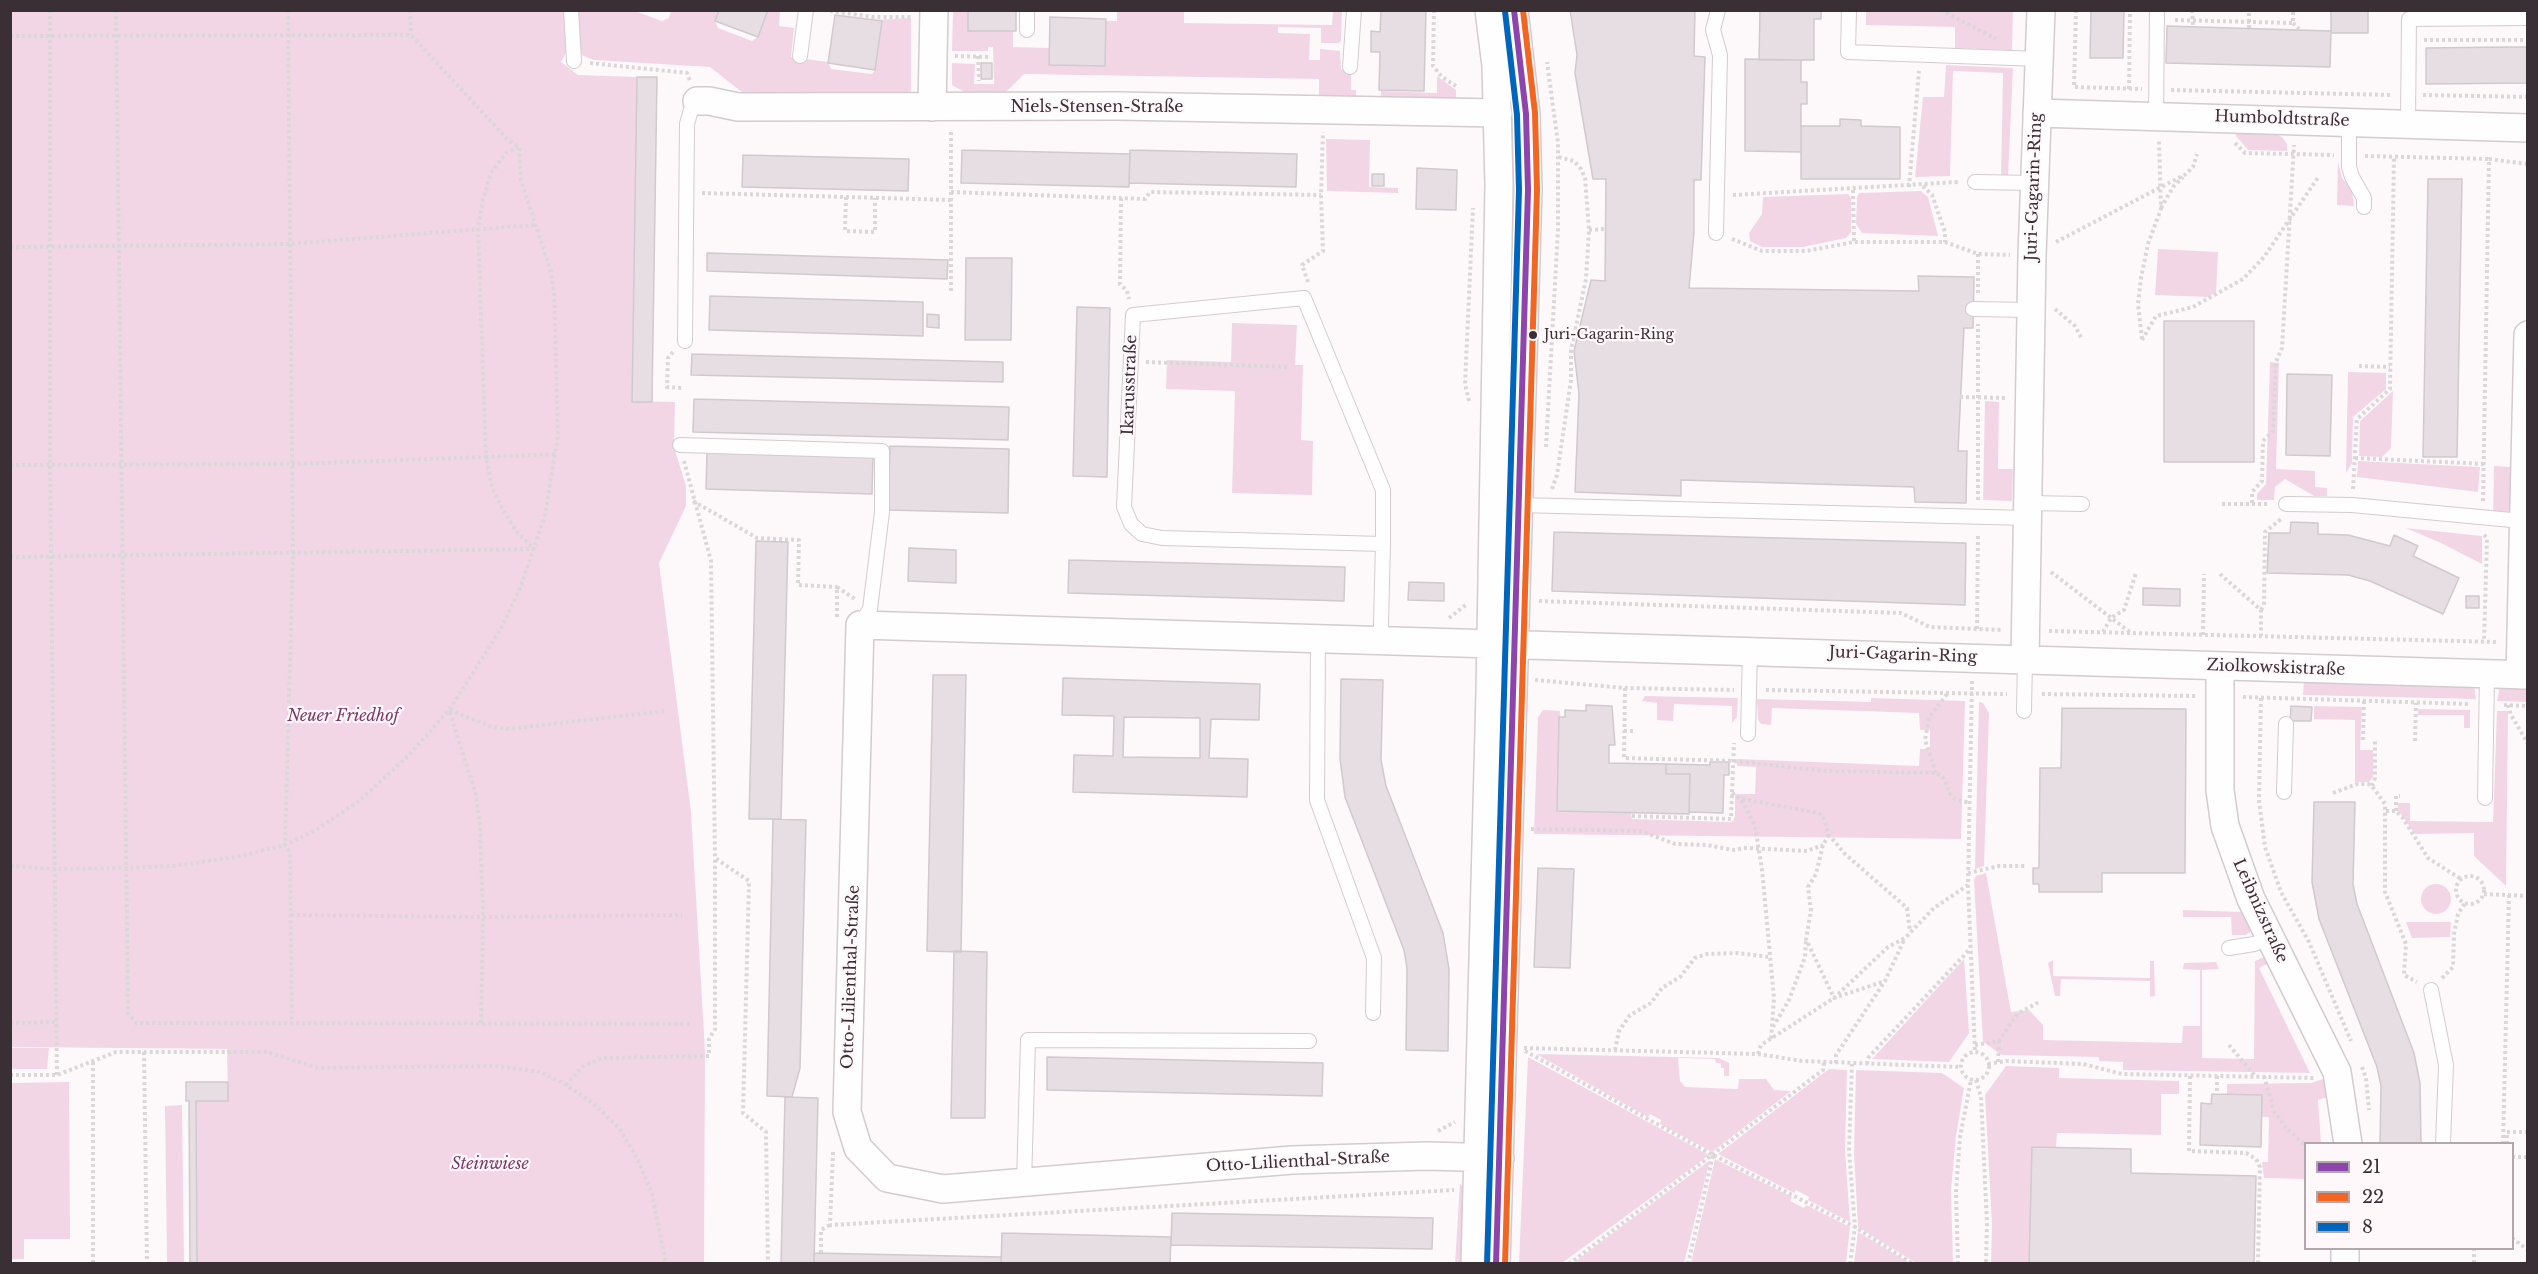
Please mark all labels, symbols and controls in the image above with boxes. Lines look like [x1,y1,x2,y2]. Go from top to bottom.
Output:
street label: Niels-Stensen-Straße [1011,97,1183,117]
street label: Humboldtstraße [2214,107,2350,131]
street label: Juri-Gagarin-Ring [2022,112,2046,262]
place label: Juri-Gagarin-Ring [1544,327,1674,343]
marker: Juri-Gagarin-Ring [1527,329,1539,341]
street label: Ikarusstraße [1119,334,1141,436]
street label: Juri-Gagarin-Ring [1828,643,1978,667]
street label: Ziolkowskistraße [2206,656,2346,680]
park label: Neuer Friedhof [287,706,399,726]
street label: Leibnizstraße [2228,856,2292,966]
street label: Otto-Lilienthal-Straße [838,885,864,1069]
legend [2304,1142,2514,1250]
street label: Otto-Lilienthal-Straße [1205,1148,1391,1176]
park label: Steinwiese [451,1154,529,1174]
text: 21 [2362,1156,2381,1178]
text: 22 [2362,1186,2384,1208]
text: 8 [2362,1216,2373,1238]

